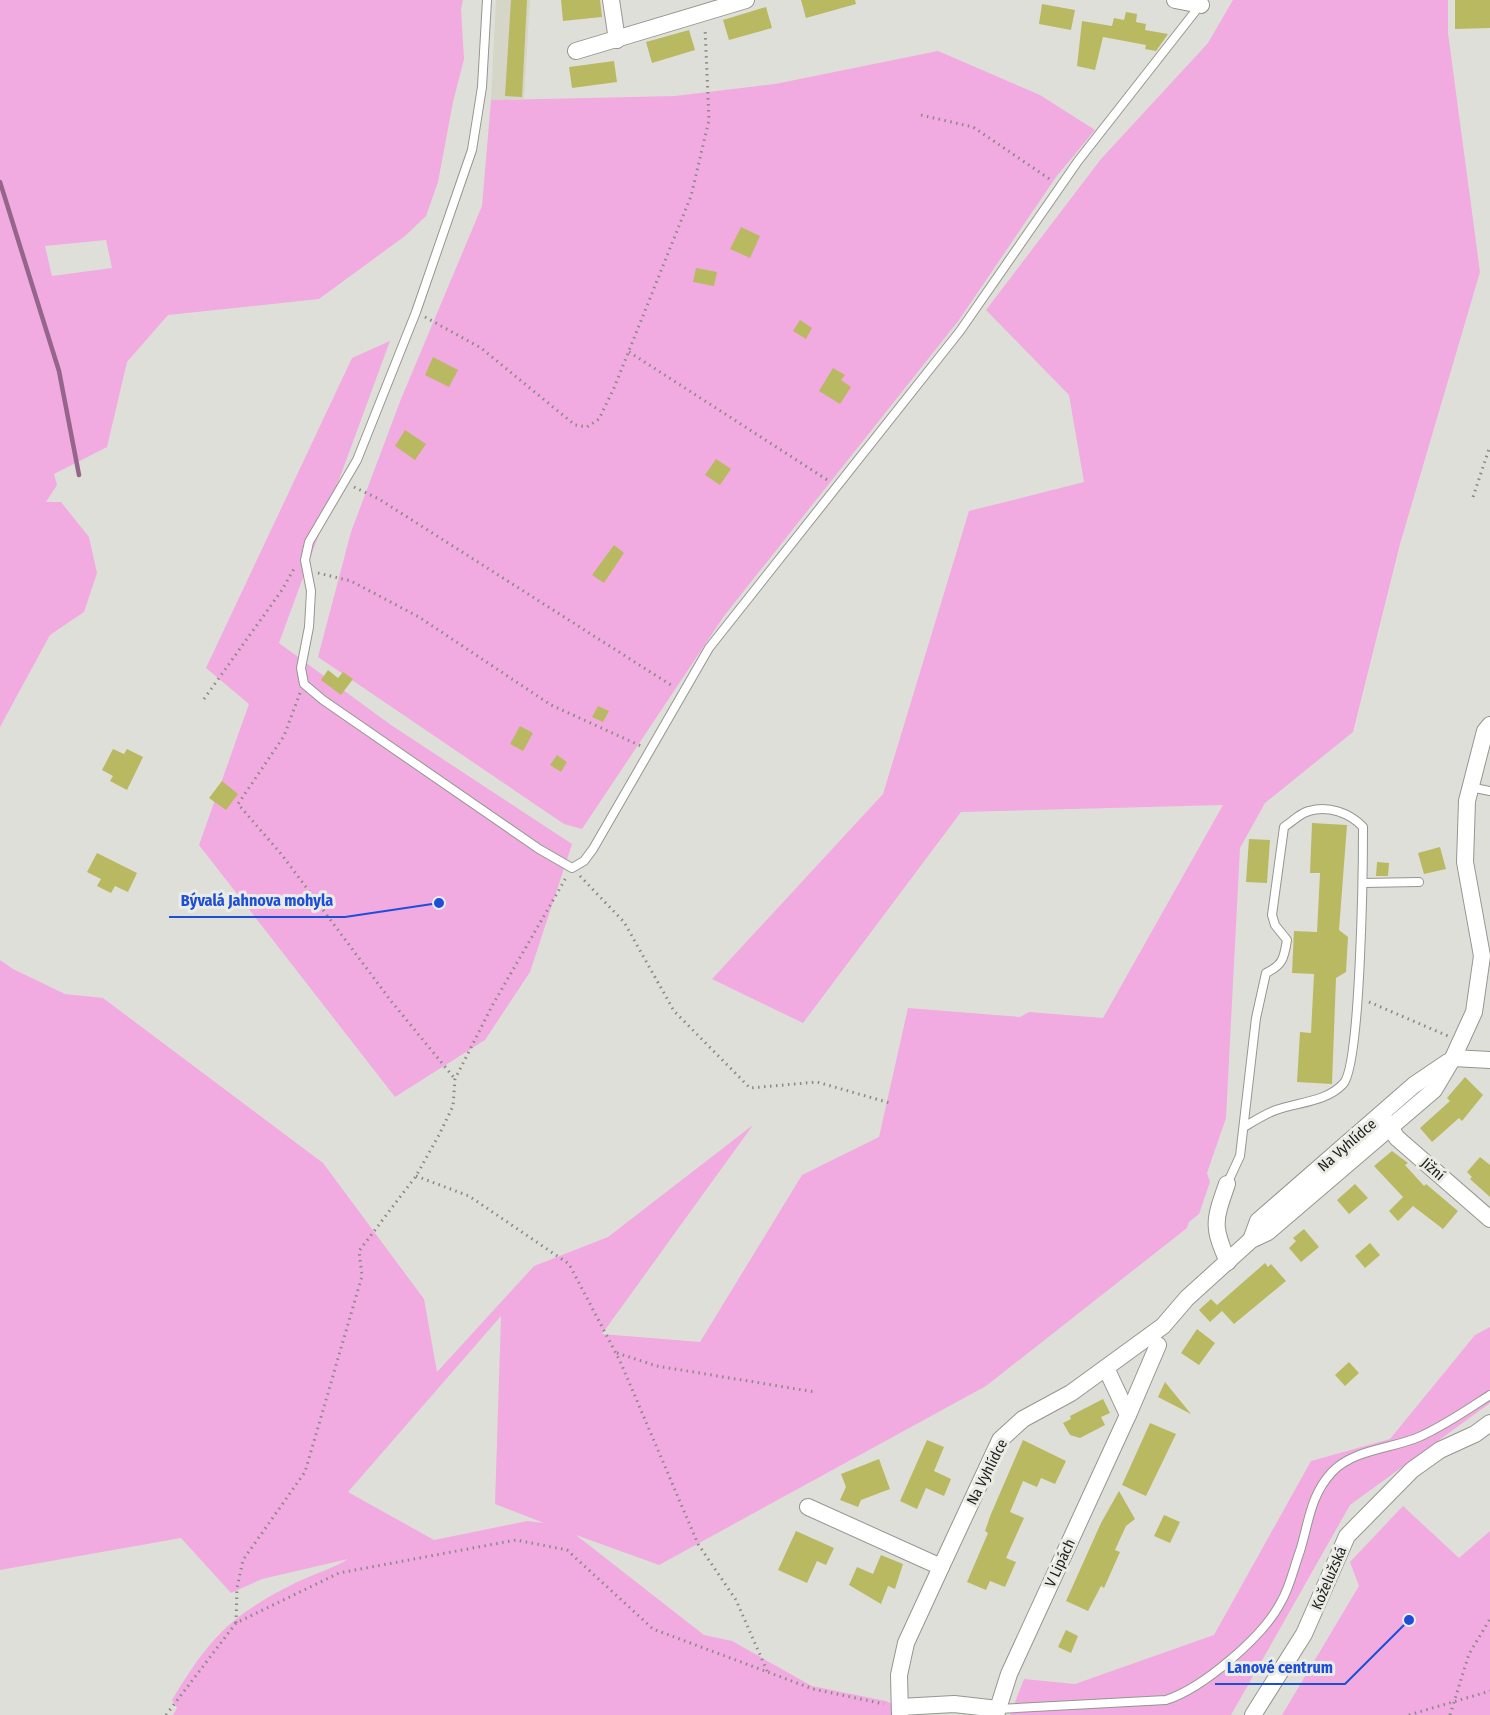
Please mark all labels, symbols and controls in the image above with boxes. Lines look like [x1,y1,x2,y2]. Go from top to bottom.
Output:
callout: Bývalá Jahnova mohyla [169,883,345,917]
text: Bývalá Jahnova mohyla [181,891,333,910]
street label: Na Vyhlídce [1314,1115,1380,1175]
street label: Jižní [1417,1154,1449,1184]
street label: Na Vyhlídce [963,1436,1011,1508]
street label: V Lipách [1041,1536,1079,1590]
street label: Koželužská [1308,1544,1350,1612]
callout: Lanové centrum [1215,1650,1345,1684]
text: Lanové centrum [1227,1658,1333,1677]

